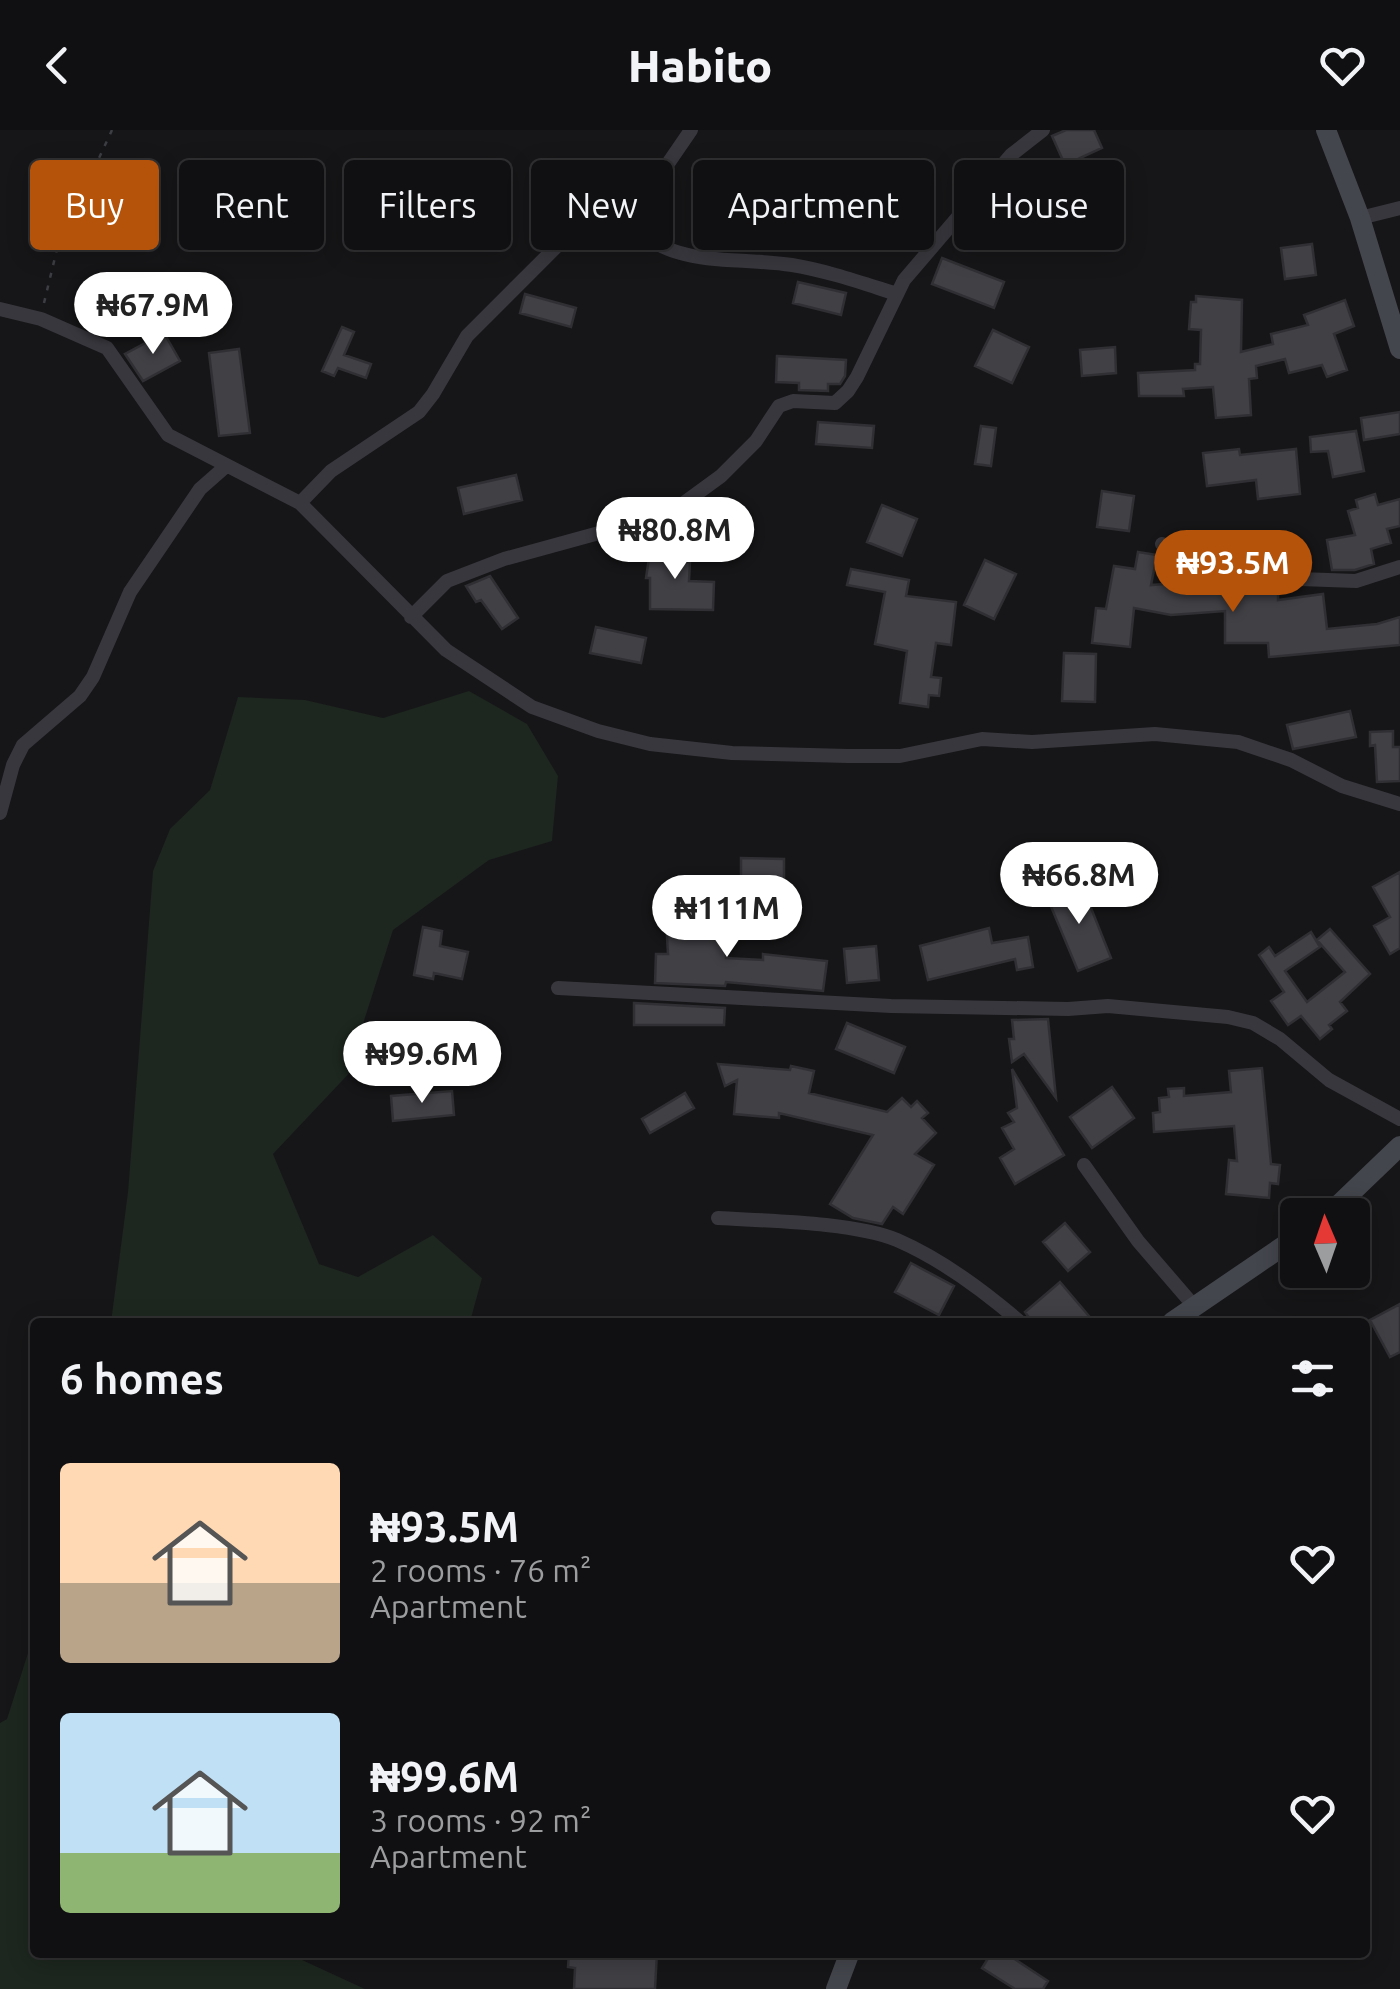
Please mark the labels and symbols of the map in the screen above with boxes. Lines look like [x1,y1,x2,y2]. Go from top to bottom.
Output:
pin: ₦67.9M [72,272,234,357]
pin: ₦80.8M [594,497,756,582]
pin: ₦93.5M [1152,530,1314,615]
pin: ₦66.8M [998,842,1160,927]
pin: ₦111M [657,875,797,960]
pin: ₦99.6M [341,1021,503,1106]
north arrow [1280,1198,1370,1288]

